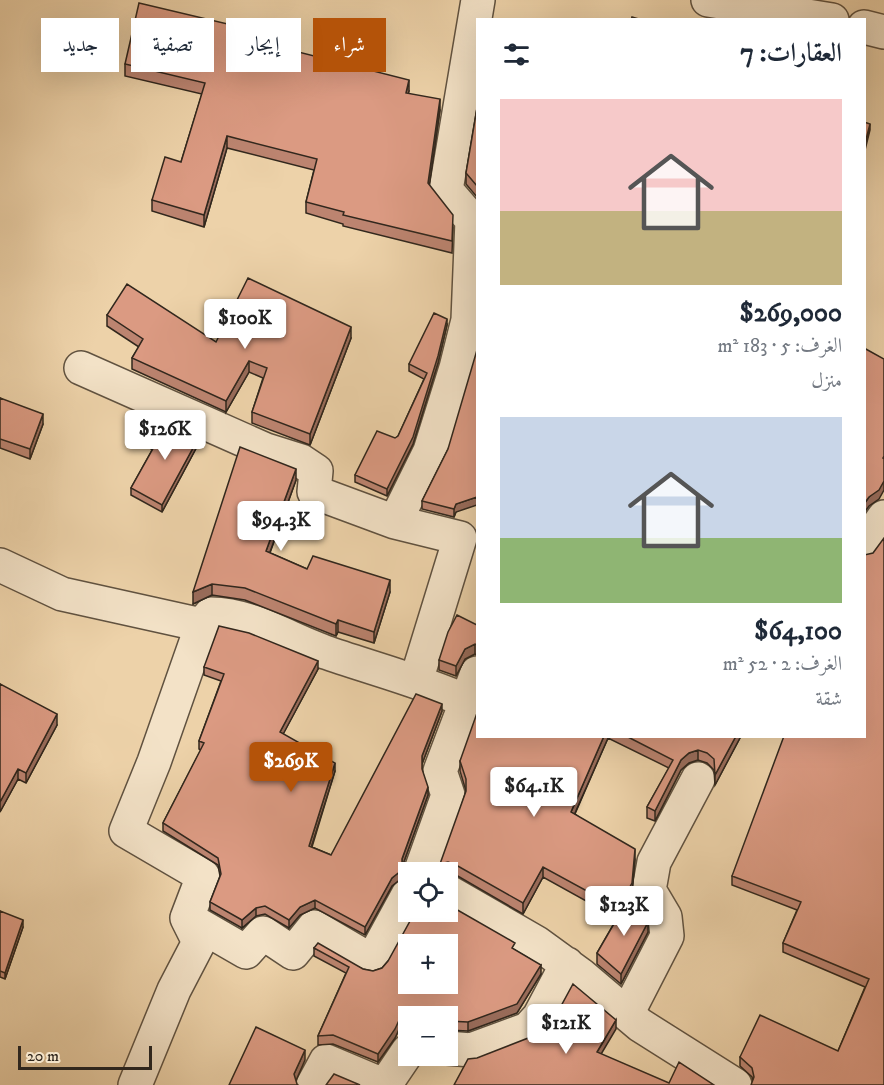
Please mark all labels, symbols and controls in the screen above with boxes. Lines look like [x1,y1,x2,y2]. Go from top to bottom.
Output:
chip: جديد [41,18,119,72]
chip: تصفية [131,18,214,72]
chip: إيجار [226,18,301,72]
chip: شراء [313,18,386,72]
text: العقارات: 7 [740,37,842,70]
icon: filters [500,38,533,71]
icon: home [617,138,725,246]
text: $269,000 [740,297,842,330]
pin: $100K [203,299,287,350]
text: $100K [218,306,272,331]
text: الغرف: 5 · 183 m² [717,334,842,359]
text: منزل [811,369,842,394]
pin: $126K [123,410,207,461]
text: $126K [139,417,191,442]
icon: home [617,456,725,564]
pin: $94.3K [232,501,330,552]
text: $94.3K [251,508,311,533]
text: $64,100 [754,615,842,648]
text: الغرف: 2 · 52 m² [723,652,842,677]
text: شقة [816,687,842,712]
pin: $269K [249,742,333,793]
text: $269K [263,749,319,774]
pin: $64.1K [485,767,583,818]
text: $64.1K [504,774,564,799]
map controls [398,862,458,1066]
button: locate [398,862,458,922]
pin: $123K [582,886,666,937]
text: $123K [599,893,649,918]
button: + [398,934,458,994]
pin: $121K [524,1004,608,1055]
button: − [398,1006,458,1066]
text: $121K [541,1011,591,1036]
scale bar [18,1043,152,1070]
text: 20 m [27,1046,59,1066]

